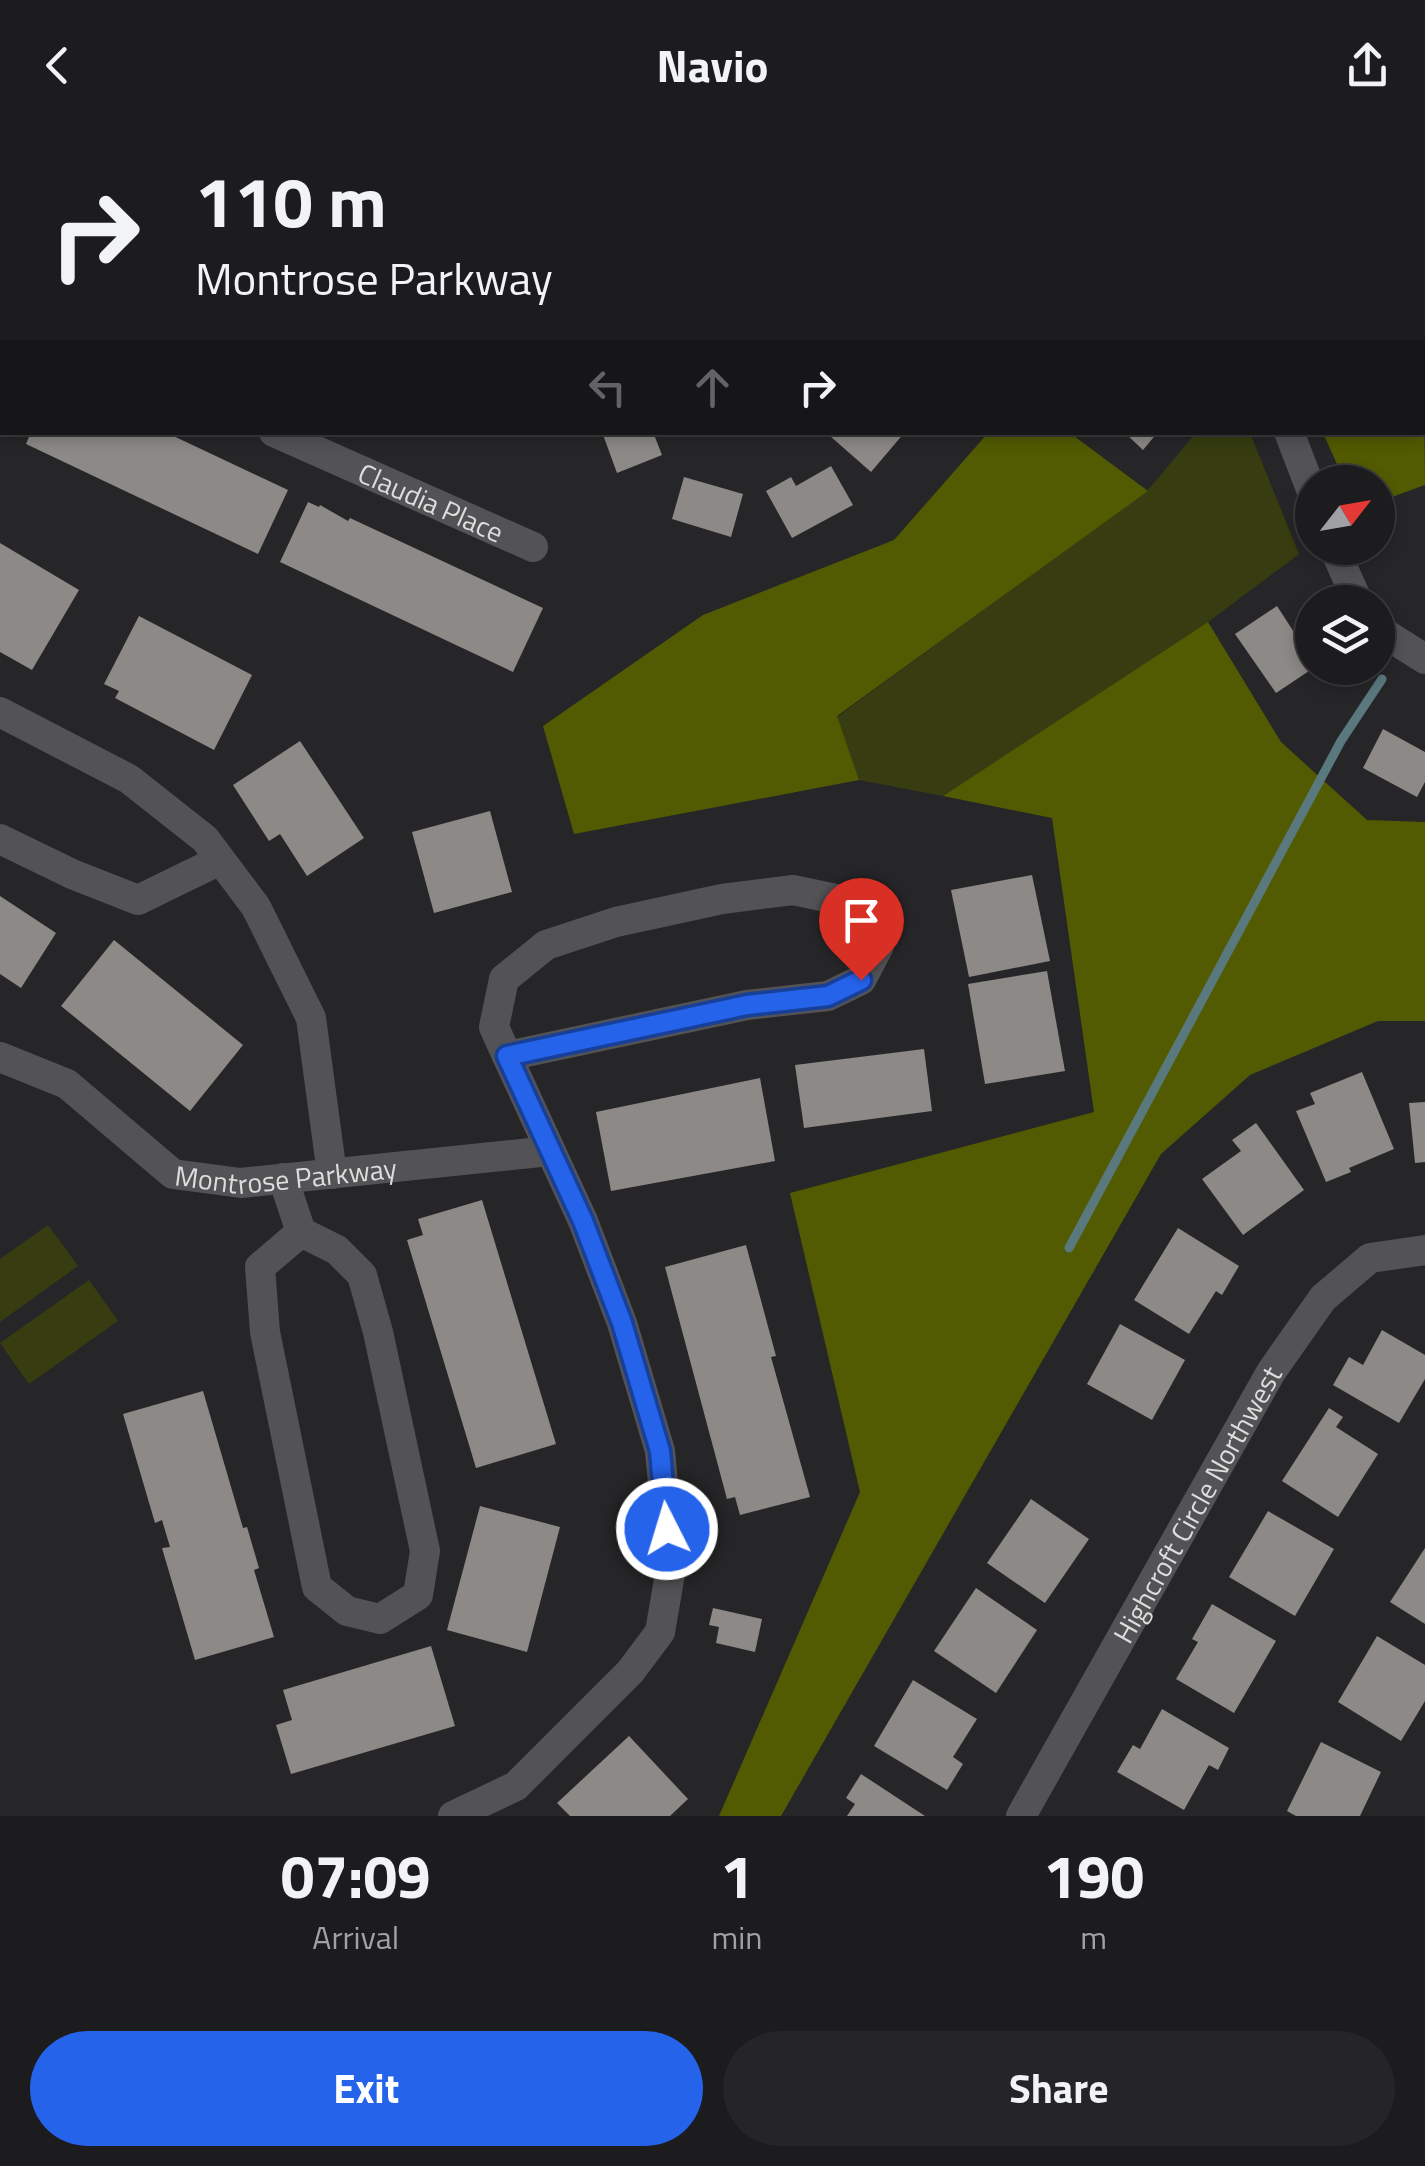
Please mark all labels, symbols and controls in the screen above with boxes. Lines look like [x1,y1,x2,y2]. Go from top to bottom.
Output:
text: Navio [657,31,768,99]
icon: back [30,38,85,93]
icon: share [1340,38,1395,93]
text: 110 m [195,148,387,254]
icon: right [30,170,160,300]
text: Montrose Parkway [195,244,553,312]
icon: left [580,360,635,415]
icon: ahead [685,360,740,415]
icon: right [790,360,845,415]
street label: Claudia Place [352,451,511,553]
north arrow [1295,465,1395,565]
map controls [1295,465,1395,685]
button: layers [1295,585,1395,685]
pin [819,878,904,981]
icon: arrive [834,893,889,948]
street label: Montrose Parkway [172,1145,399,1205]
street label: Highcroft Circle Northwest [1101,1357,1292,1651]
position arrow [615,1477,719,1581]
text: 07:09 [281,1830,431,1921]
text: 1 [720,1830,754,1921]
text: 190 [1043,1830,1144,1921]
text: Arrival [312,1913,399,1961]
text: min [711,1913,762,1961]
text: m [1080,1913,1107,1961]
button: Exit [30,2031,703,2146]
button: Share [723,2031,1395,2146]

